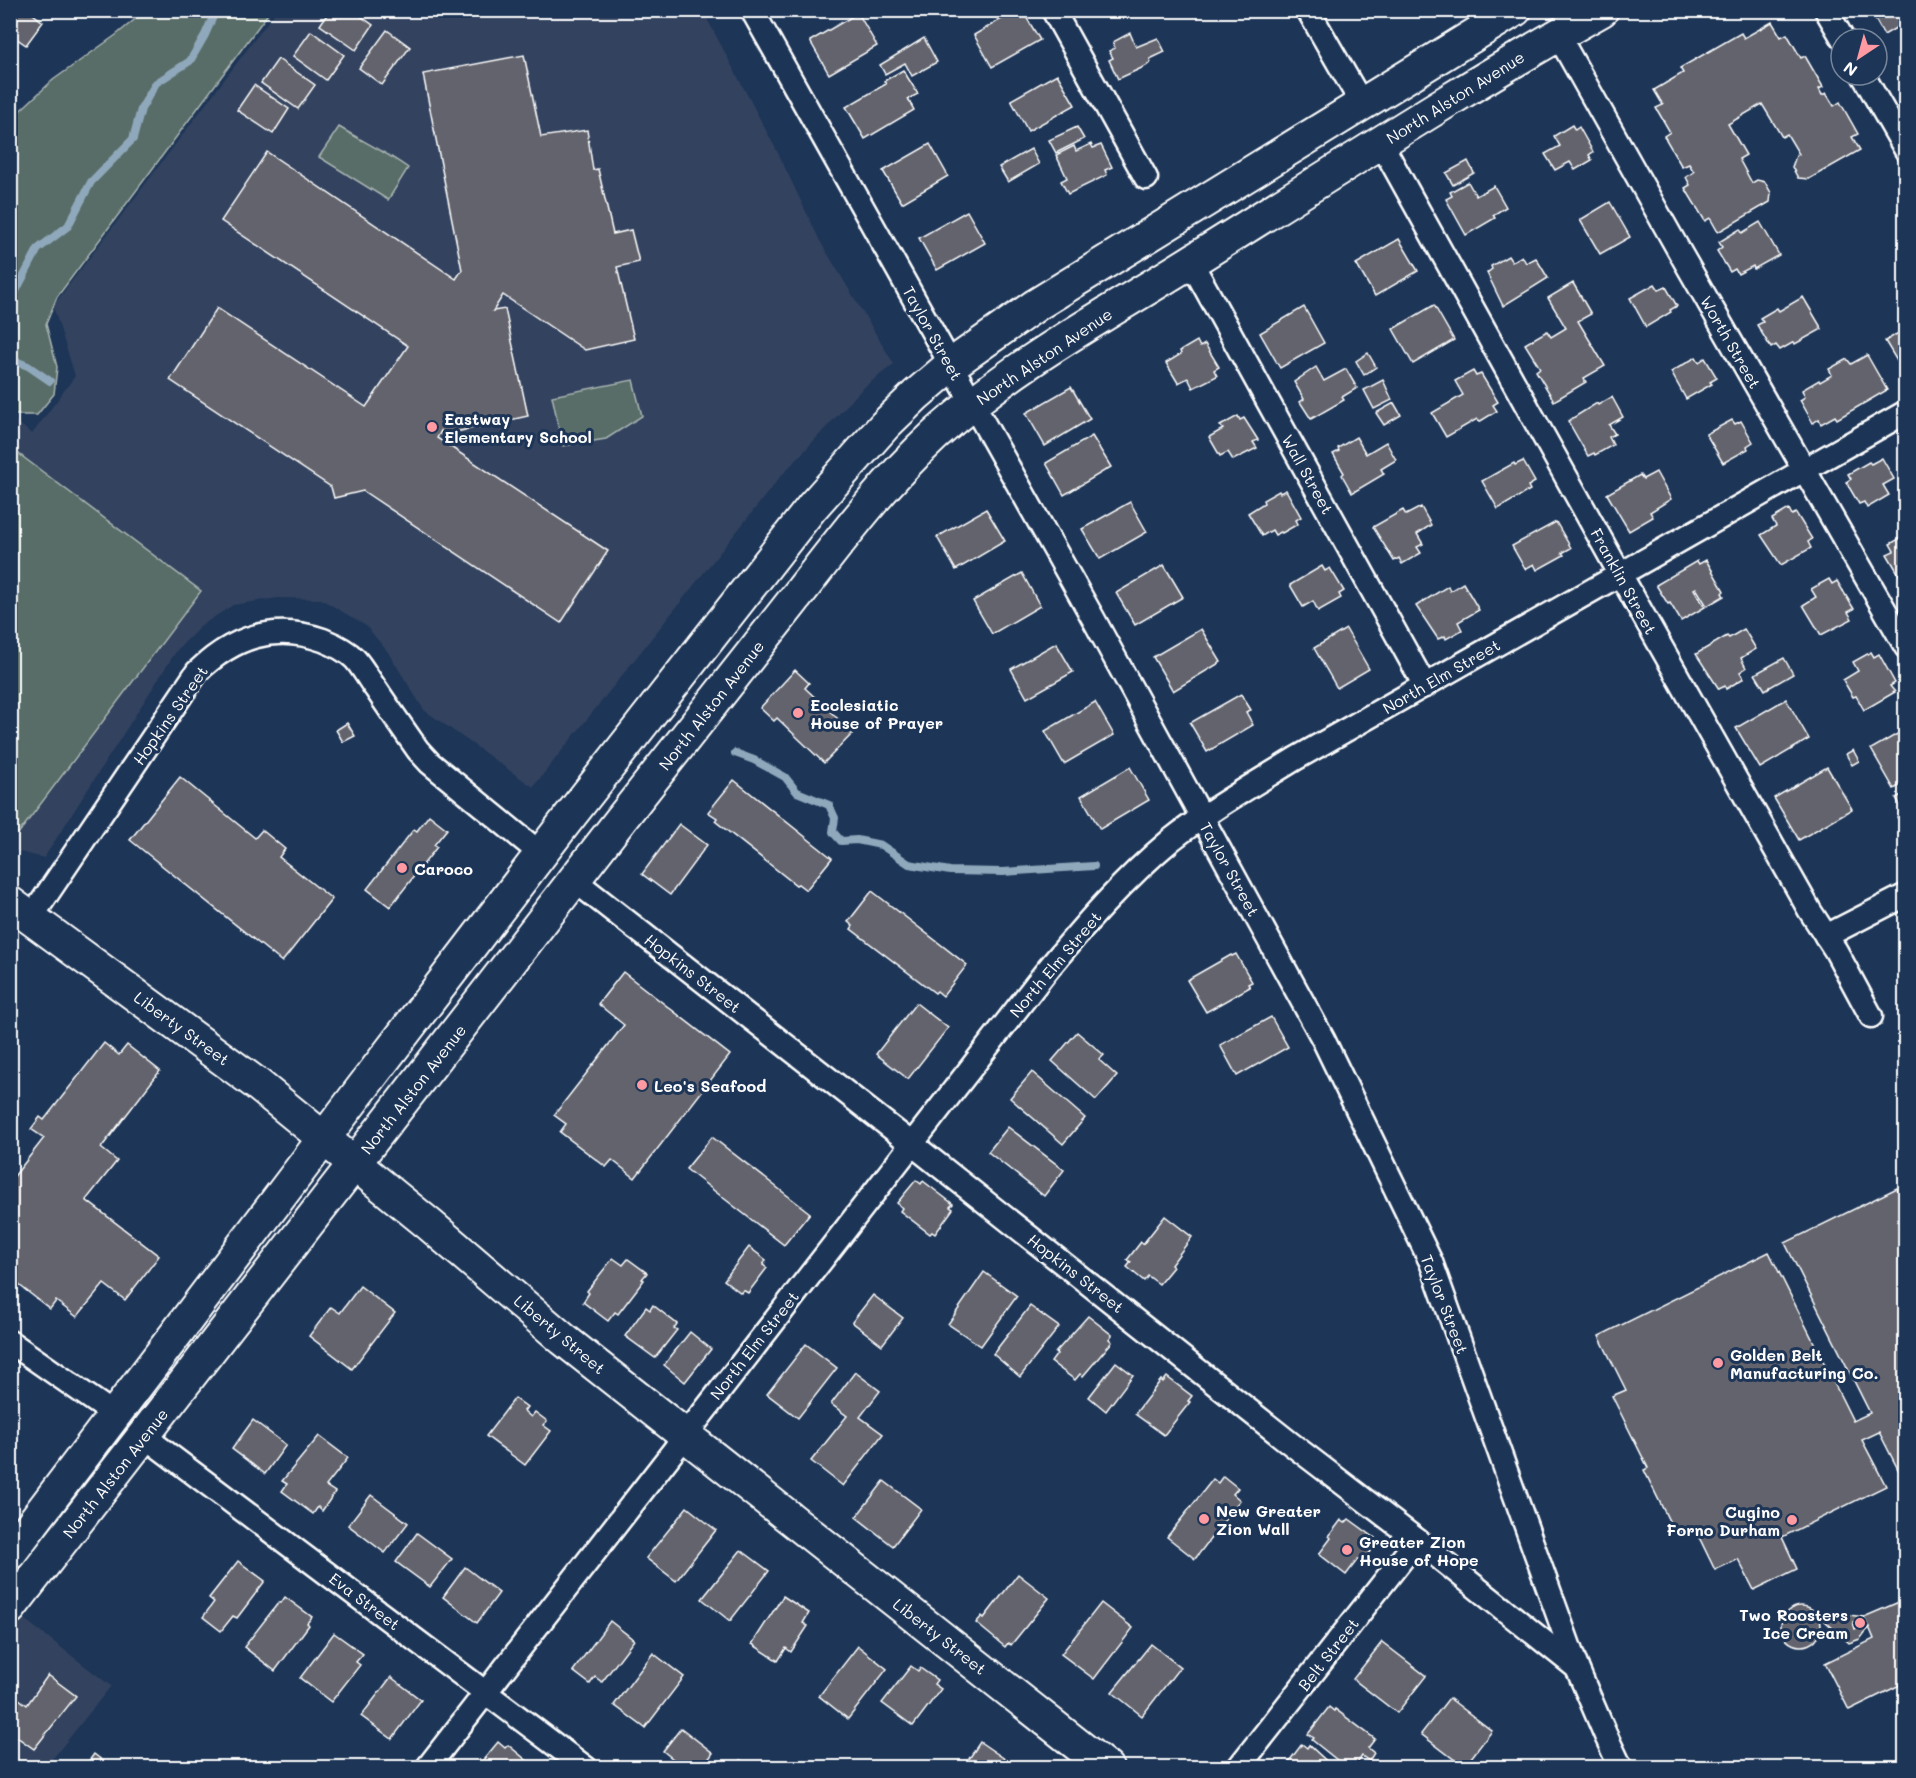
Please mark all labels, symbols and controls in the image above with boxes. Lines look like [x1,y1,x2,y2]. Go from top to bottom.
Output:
north arrow [1829,27,1889,87]
street label: North Alston Avenue [1382,46,1528,148]
text: N [1839,57,1861,82]
street label: Taylor Street [898,282,968,384]
street label: Worth Street [1696,292,1766,392]
street label: North Alston Avenue [972,303,1116,409]
place label: Eastway Elementary School [444,408,592,447]
marker: Eastway Elementary School [425,420,439,434]
street label: Wall Street [1277,430,1339,518]
street label: Franklin Street [1586,524,1662,638]
street label: North Elm Street [1378,634,1504,718]
street label: North Alston Avenue [654,636,768,774]
street label: Hopkins Street [128,661,212,769]
place label: Ecclesiatic House of Prayer [810,694,943,733]
marker: Ecclesiatic House of Prayer [791,706,805,720]
street label: Taylor Street [1195,818,1265,920]
place label: Caroco [414,858,473,879]
marker: Caroco [395,861,409,875]
street label: North Elm Street [1004,907,1106,1021]
street label: Hopkins Street [640,929,746,1017]
street label: Liberty Street [130,986,234,1070]
street label: North Alston Avenue [356,1020,470,1158]
place label: Leo's Seafood [654,1075,766,1096]
marker: Leo's Seafood [635,1078,649,1092]
street label: Hopkins Street [1023,1229,1129,1317]
street label: Taylor Street [1416,1251,1474,1357]
street label: North Elm Street [705,1286,803,1404]
street label: Liberty Street [510,1290,610,1378]
place label: Golden Belt Manufacturing Co. [1730,1344,1878,1383]
marker: Golden Belt Manufacturing Co. [1711,1356,1725,1370]
street label: North Alston Avenue [58,1404,172,1542]
place label: New Greater Zion Wall [1216,1500,1321,1539]
place label: Cugino Forno Durham [1666,1501,1780,1540]
marker: New Greater Zion Wall [1197,1512,1211,1526]
marker: Cugino Forno Durham [1785,1513,1799,1527]
place label: Greater Zion House of Hope [1359,1531,1479,1570]
marker: Greater Zion House of Hope [1340,1543,1354,1557]
street label: Eva Street [325,1567,405,1635]
street label: Liberty Street [889,1593,991,1679]
place label: Two Roosters Ice Cream [1739,1604,1848,1643]
street label: Belt Street [1293,1613,1363,1695]
marker: Two Roosters Ice Cream [1853,1616,1867,1630]

